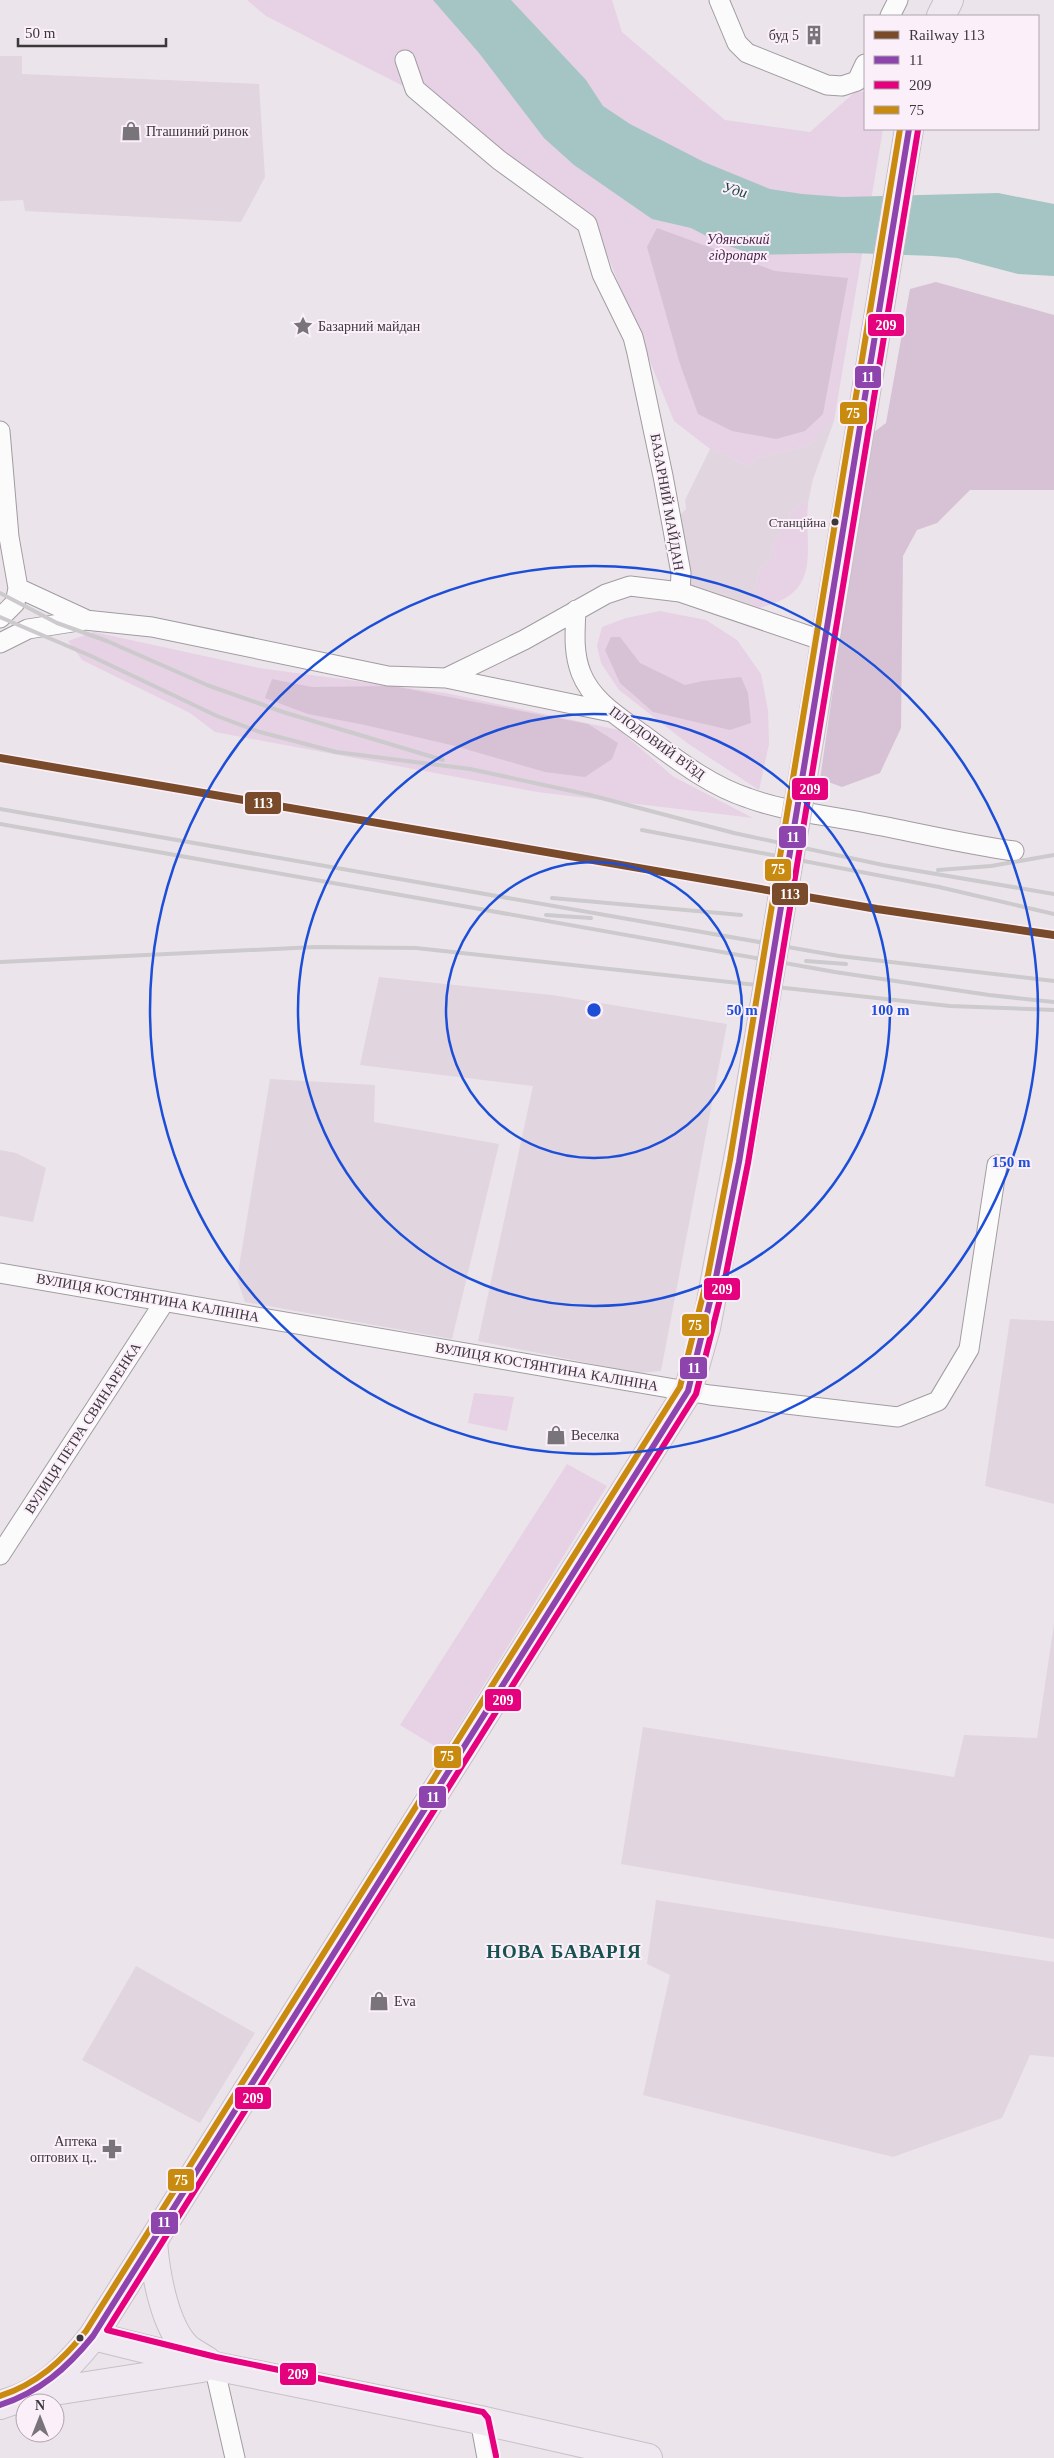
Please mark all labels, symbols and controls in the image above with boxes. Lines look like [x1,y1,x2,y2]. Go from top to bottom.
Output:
scale bar [18,15,165,47]
legend [864,15,1039,130]
building icon: буд 5 [803,24,825,46]
text: 50 m [25,25,56,41]
text: Railway 113 [909,27,985,43]
place label: буд 5 [769,28,799,43]
text: 11 [909,52,923,68]
text: 209 [909,77,932,93]
text: 75 [909,102,924,118]
shop icon: Пташиний ринок [120,120,142,142]
place label: Пташиний ринок [146,124,249,139]
water label: Уди [721,179,749,201]
park label: Удянський гідропарк [707,232,769,263]
line badge: 209 [867,313,905,337]
place icon: Базарний майдан [292,315,314,337]
text: 209 [876,318,897,333]
place label: Базарний майдан [318,319,421,334]
line badge: 11 [854,365,882,389]
text: 11 [861,370,875,385]
line badge: 75 [839,401,868,425]
text: 75 [846,406,860,421]
street label: БАЗАРНИЙ МАЙДАН [648,432,687,572]
place label: Станційна [769,515,826,530]
marker: Станційна [830,517,840,527]
street label: ПЛОДОВИЙ В'ЇЗД [606,703,708,783]
line badge: 209 [791,777,829,801]
text: 209 [800,782,821,797]
line badge: 113 [244,791,282,815]
text: 113 [253,796,273,811]
line badge: 11 [778,825,807,849]
text: 11 [786,830,800,845]
line badge: 75 [764,858,792,882]
text: 75 [771,862,785,877]
line badge: 113 [771,882,809,906]
text: 113 [780,887,800,902]
centre of rings [585,1001,603,1019]
text: 50 m [726,1002,758,1018]
text: 100 m [871,1002,910,1018]
text: 150 m [992,1154,1031,1170]
street label: ВУЛИЦЯ КОСТЯНТИНА КАЛІНІНА [35,1271,262,1325]
line badge: 209 [703,1277,741,1301]
text: 209 [712,1282,733,1297]
line badge: 75 [681,1313,710,1337]
text: 75 [688,1318,702,1333]
street label: ВУЛИЦЯ ПЕТРА СВИНАРЕНКА [22,1339,144,1516]
street label: ВУЛИЦЯ КОСТЯНТИНА КАЛІНІНА [434,1340,661,1394]
line badge: 11 [679,1356,708,1380]
text: 11 [687,1361,701,1376]
shop icon: Веселка [545,1424,567,1446]
place label: Веселка [571,1428,620,1443]
line badge: 209 [484,1688,522,1712]
text: 209 [493,1693,514,1708]
line badge: 75 [433,1745,462,1769]
text: 75 [440,1749,454,1764]
line badge: 11 [418,1785,447,1809]
text: 11 [426,1790,440,1805]
district label: НОВА БАВАРІЯ [486,1941,642,1962]
shop icon: Eva [368,1990,390,2012]
place label: Eva [394,1994,417,2009]
line badge: 209 [234,2086,272,2110]
text: 209 [243,2091,264,2106]
place label: Аптека оптових ц‥ [30,2134,98,2165]
pharmacy icon: Аптека оптових ц‥ [101,2138,123,2160]
line badge: 75 [167,2168,195,2192]
text: 75 [174,2173,188,2188]
line badge: 11 [150,2211,179,2235]
text: 11 [157,2215,171,2230]
unlabelled marker [75,2333,85,2343]
line badge: 209 [279,2362,317,2386]
text: 209 [288,2367,309,2382]
north arrow [15,2393,65,2443]
text: N [35,2398,45,2413]

